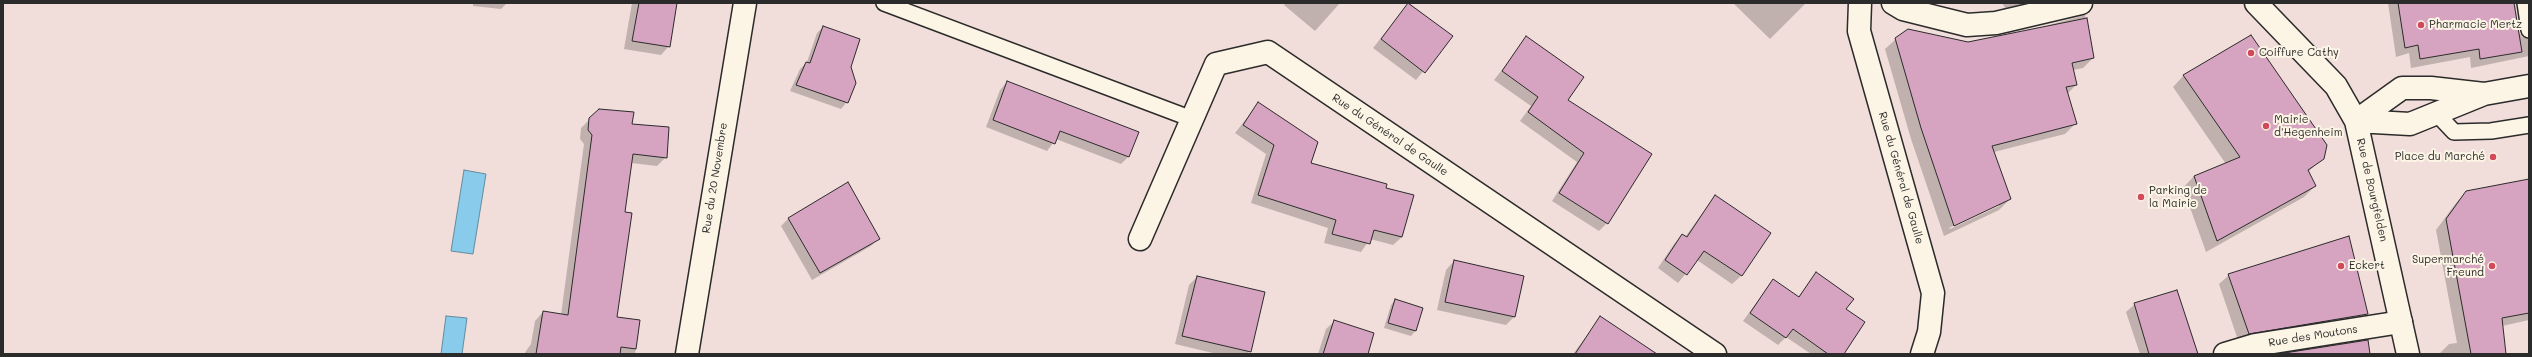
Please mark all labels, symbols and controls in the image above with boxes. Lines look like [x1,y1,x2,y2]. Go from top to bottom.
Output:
place label: Pharmacie Mertz [2429,18,2522,32]
marker: Pharmacie Mertz [2416,20,2426,30]
place label: Coiffure Cathy [2259,46,2339,60]
marker: Coiffure Cathy [2246,48,2256,58]
street label: Rue du Général de Gaulle [1329,91,1451,179]
street label: Rue du Général de Gaulle [1876,110,1926,246]
place label: Mairie d'Hegenheim [2274,113,2342,139]
marker: Mairie d'Hegenheim [2261,121,2271,131]
street label: Rue du 20 Novembre [700,122,730,234]
street label: Rue de Bourgfelden [2354,137,2390,243]
place label: Place du Marché [2395,150,2485,164]
marker: Place du Marché [2488,152,2498,162]
place label: Parking de la Mairie [2149,184,2207,210]
marker: Parking de la Mairie [2136,192,2146,202]
place label: Supermarché Freund [2412,253,2484,279]
place label: Eckert [2349,259,2385,273]
marker: Eckert [2336,261,2346,271]
marker: Supermarché Freund [2487,261,2497,271]
street label: Rue des Moutons [2267,322,2359,350]

